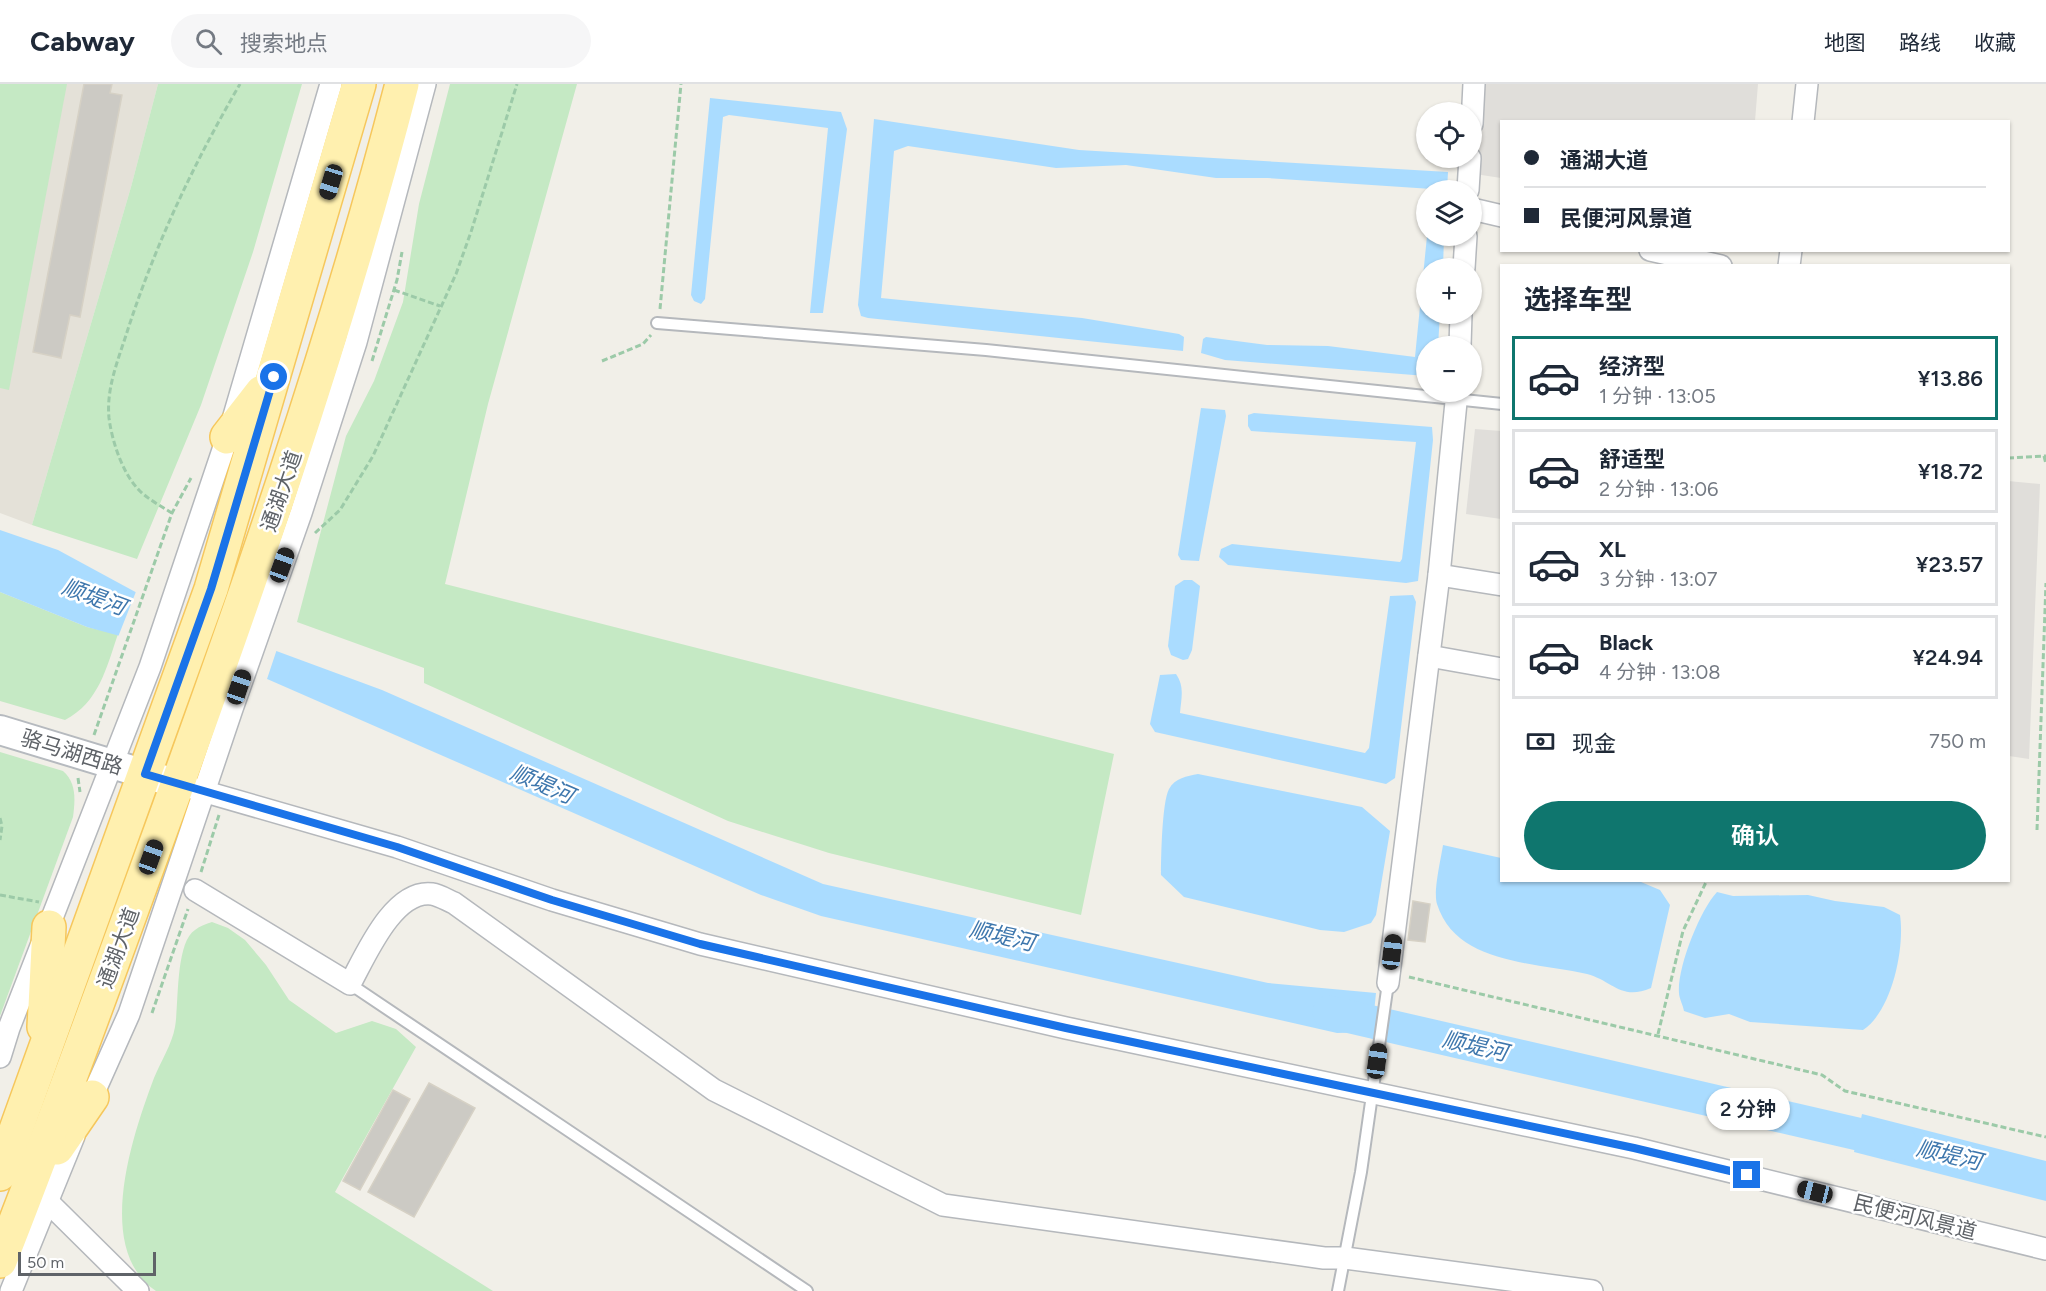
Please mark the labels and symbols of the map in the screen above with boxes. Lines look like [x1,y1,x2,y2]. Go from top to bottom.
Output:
car [317,162,345,202]
route start [260,363,287,390]
street label: 通湖大道 [256,447,306,535]
car [267,545,297,585]
water label: 顺堤河 [58,573,133,622]
car [225,667,253,707]
street label: 骆马湖西路 [18,725,126,779]
water label: 顺堤河 [506,759,581,811]
car [136,837,166,877]
street label: 通湖大道 [92,904,144,992]
water label: 顺堤河 [967,915,1041,957]
car [1381,933,1403,971]
water label: 顺堤河 [1440,1025,1514,1067]
car [1366,1042,1388,1080]
callout: 2 分钟 [1705,1088,1789,1130]
water label: 顺堤河 [1914,1134,1988,1176]
route end [1733,1161,1760,1188]
car [1795,1179,1835,1205]
street label: 民便河风景道 [1851,1190,1979,1244]
scale bar [18,1249,156,1276]

